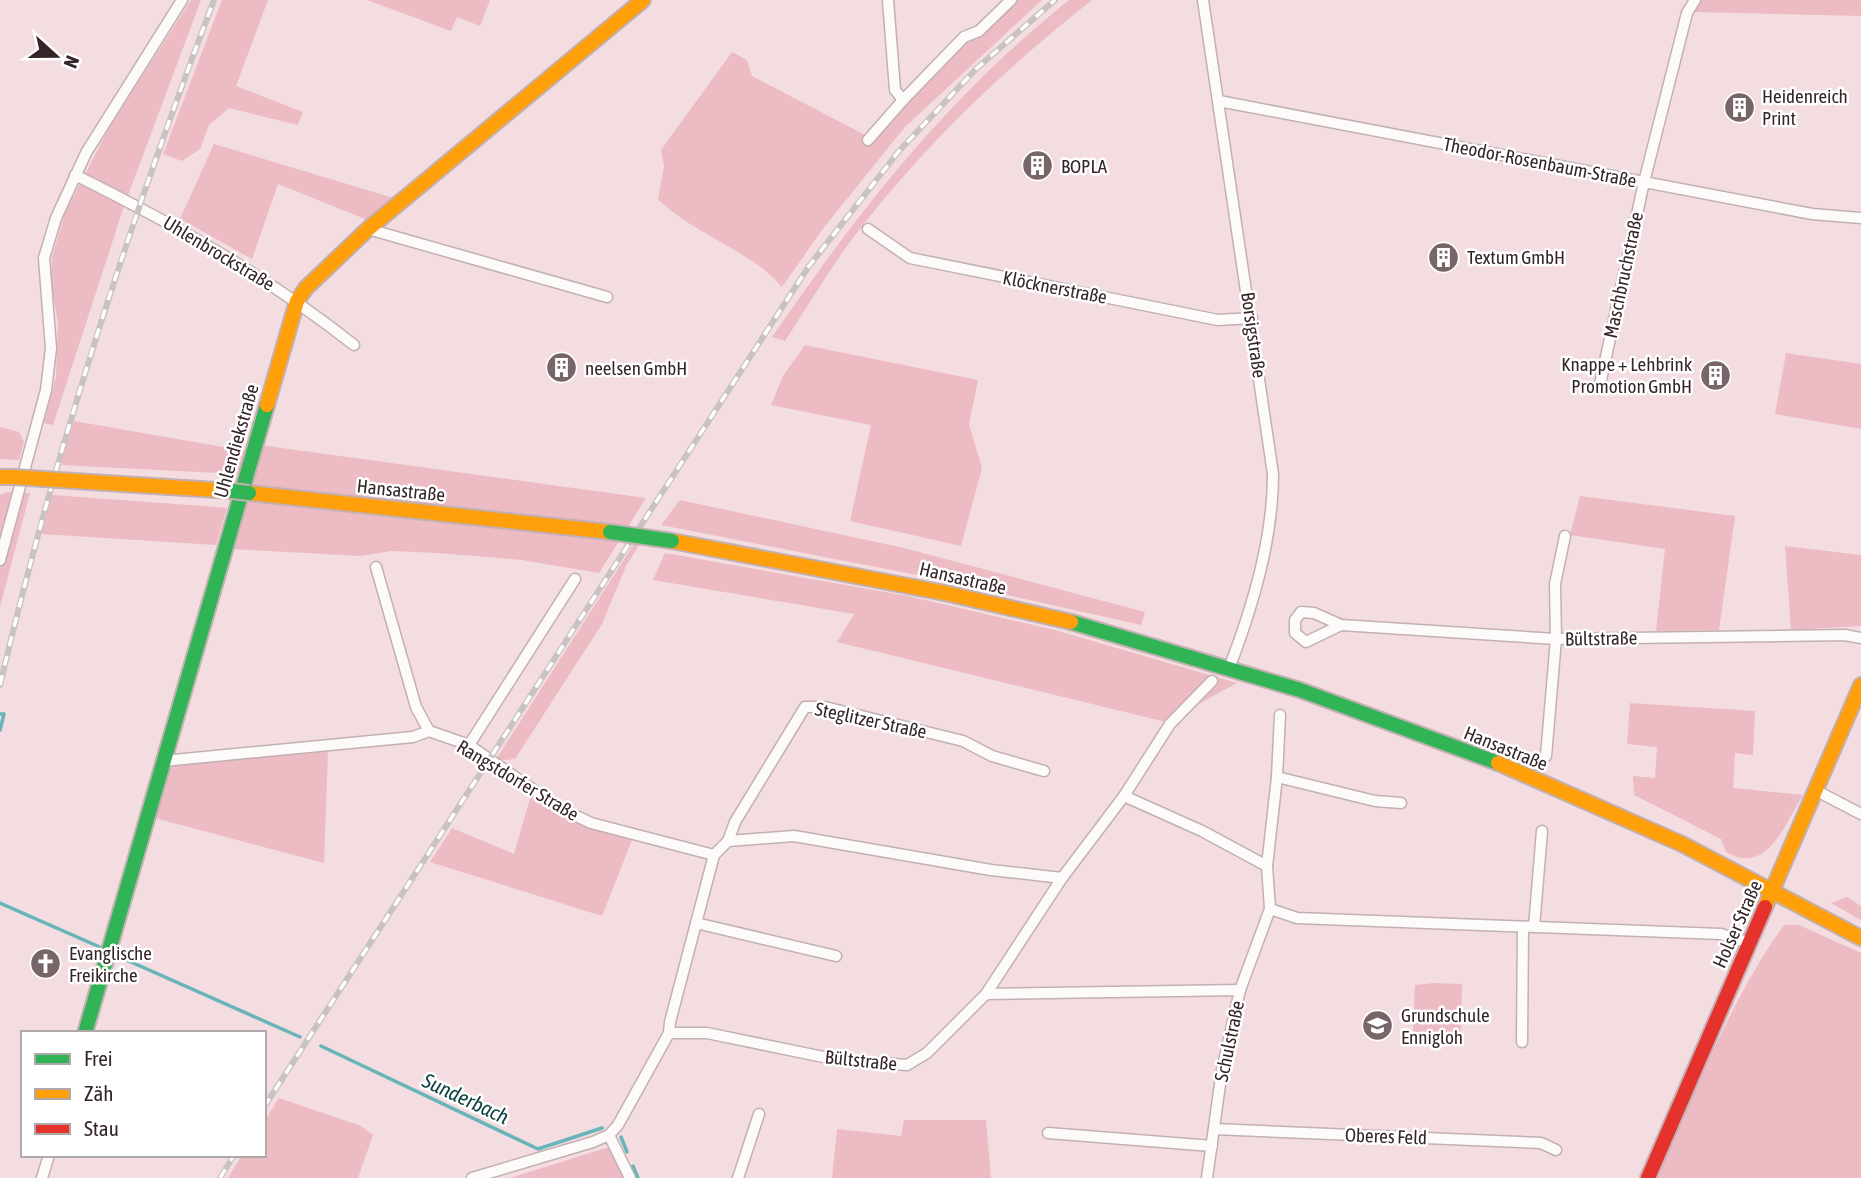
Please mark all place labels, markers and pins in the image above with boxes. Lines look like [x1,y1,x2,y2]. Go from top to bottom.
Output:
place label: Heidenreich Print [1762,85,1848,129]
building icon: Heidenreich Print [1722,90,1756,124]
building icon: BOPLA [1021,149,1055,183]
place label: BOPLA [1061,155,1108,177]
building icon: Textum GmbH [1427,240,1461,274]
place label: Textum GmbH [1467,246,1565,268]
building icon: neelsen GmbH [545,351,579,385]
place label: Knappe + Lehbrink Promotion GmbH [1561,353,1693,397]
place label: neelsen GmbH [585,357,687,379]
building icon: Knappe + Lehbrink Promotion GmbH [1698,358,1732,392]
place label: Evanglische Freikirche [69,942,152,986]
church icon: Evanglische Freikirche [29,947,63,981]
place label: Grundschule Ennigloh [1401,1004,1490,1048]
school or university icon: Grundschule Ennigloh [1361,1009,1395,1043]

